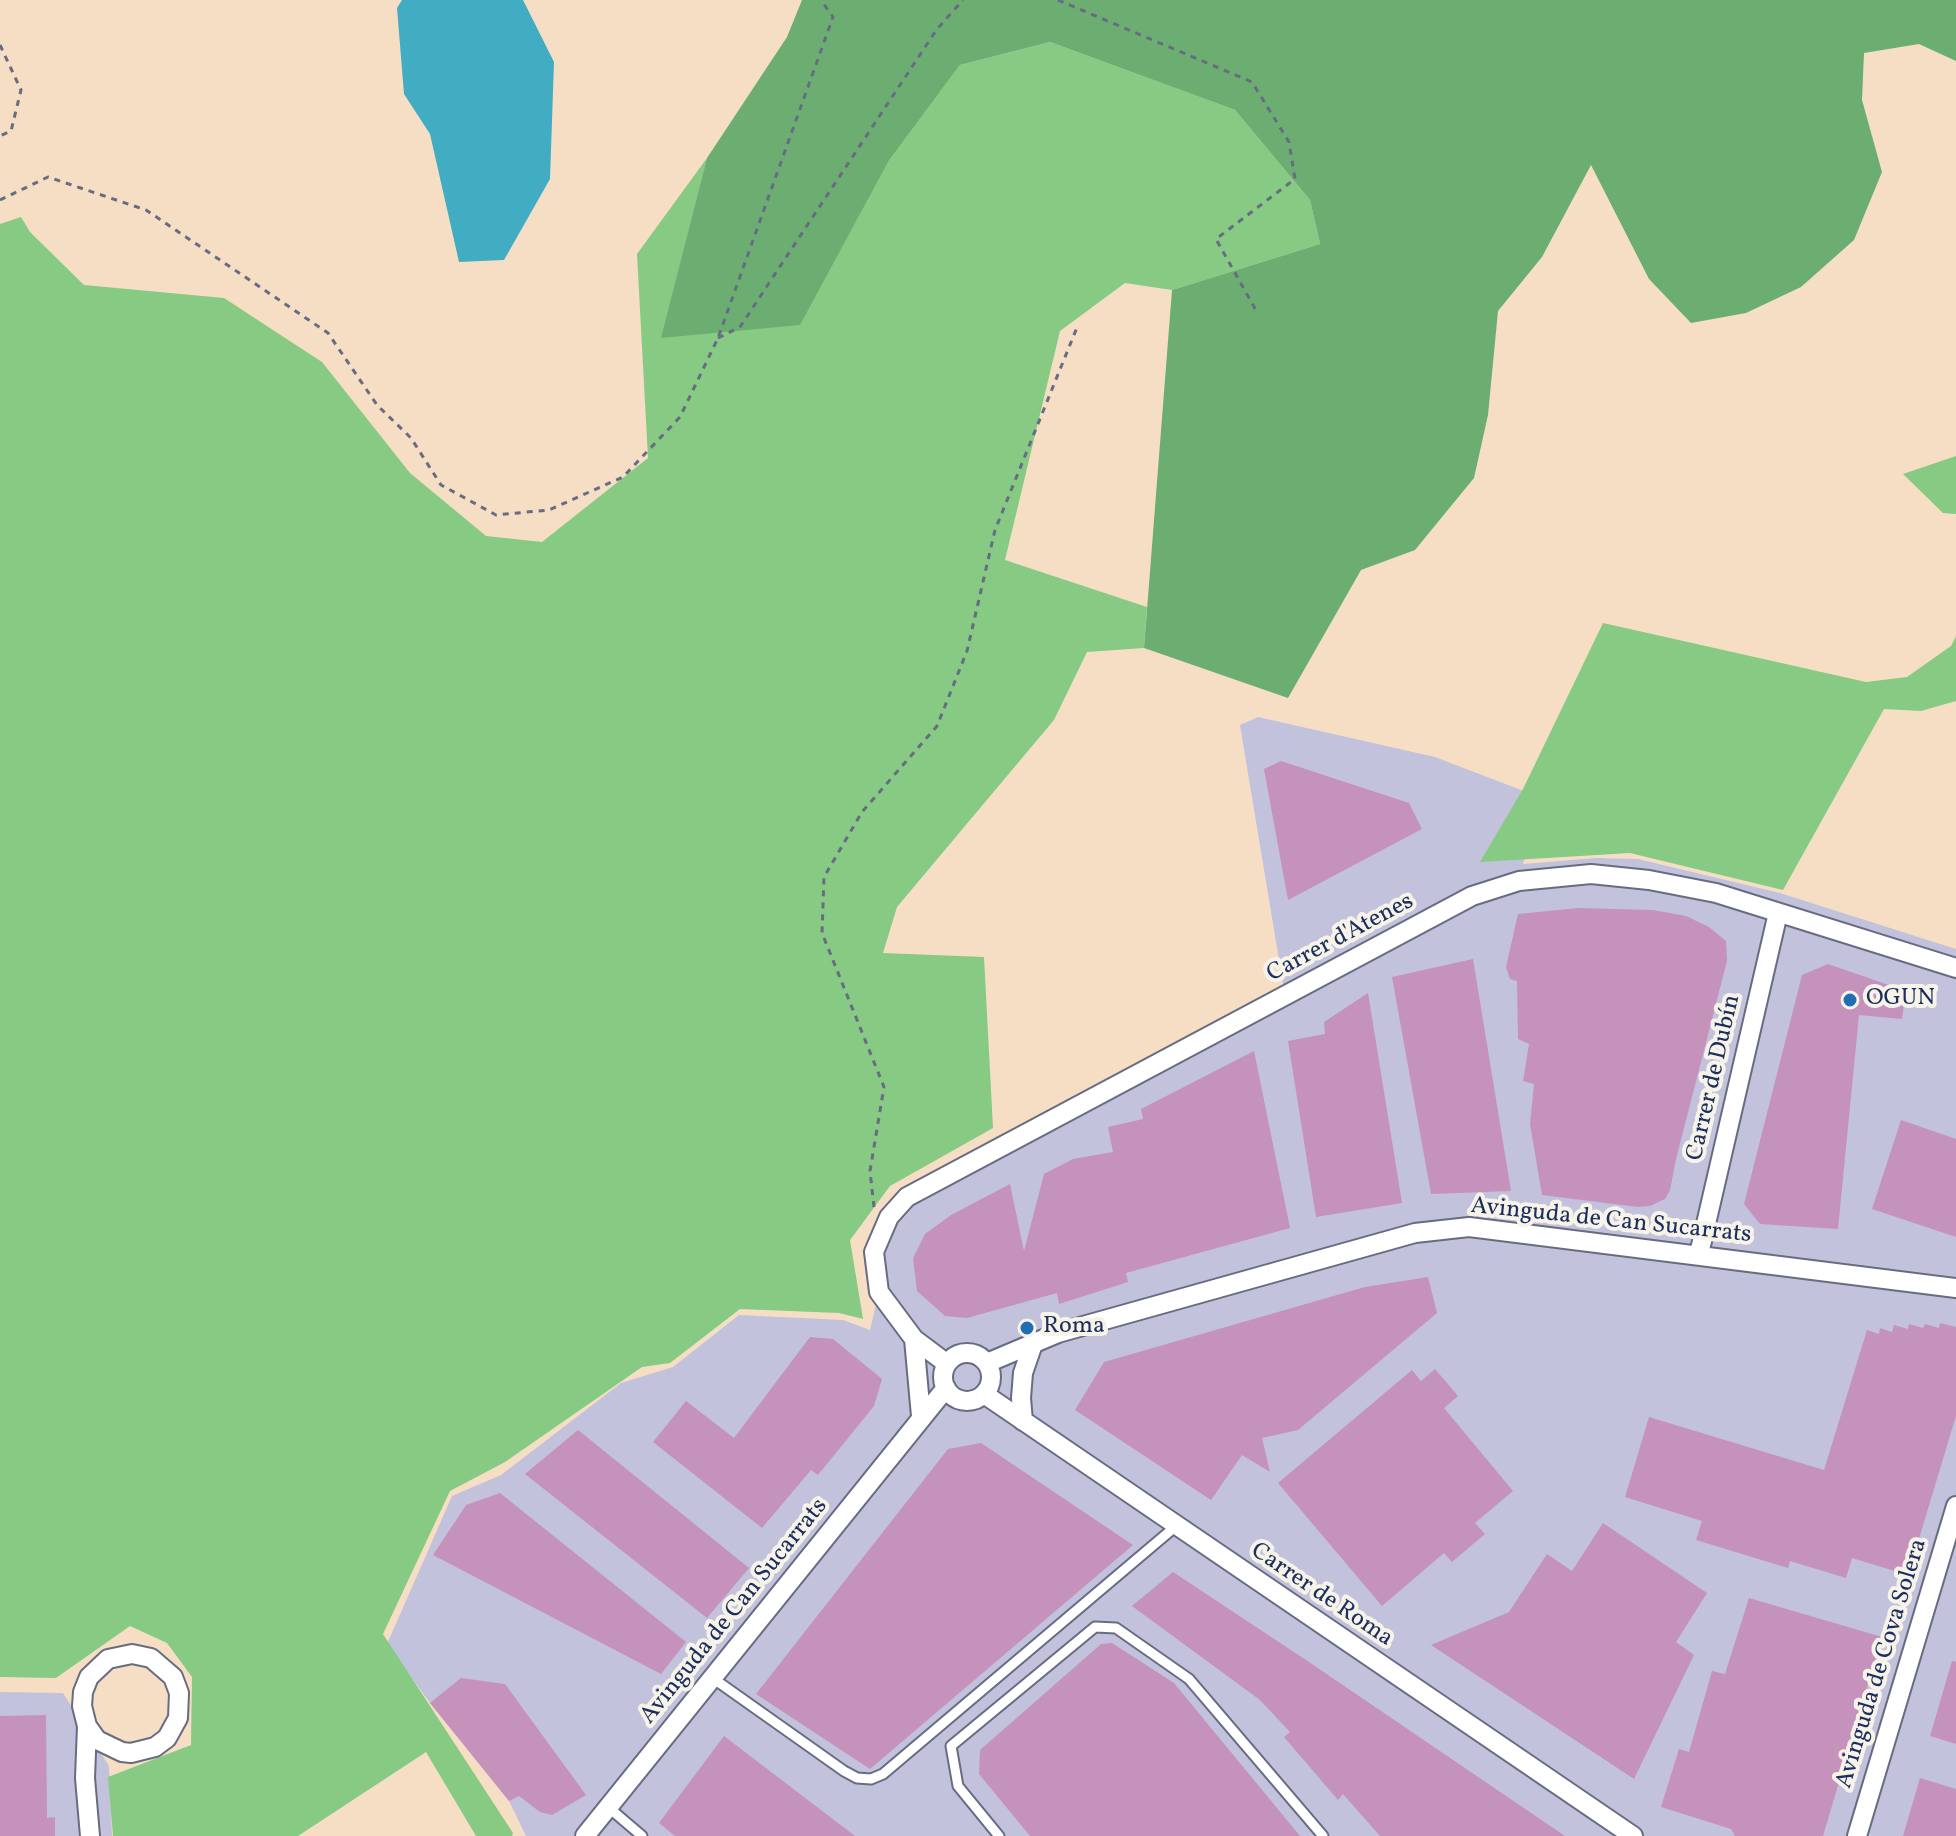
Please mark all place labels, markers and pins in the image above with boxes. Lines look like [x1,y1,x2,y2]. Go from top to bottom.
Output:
place label: OGUN [1866,986,1935,1014]
marker: OGUN [1841,991,1859,1009]
place label: Roma [1043,1314,1105,1342]
marker: Roma [1018,1319,1036,1337]

